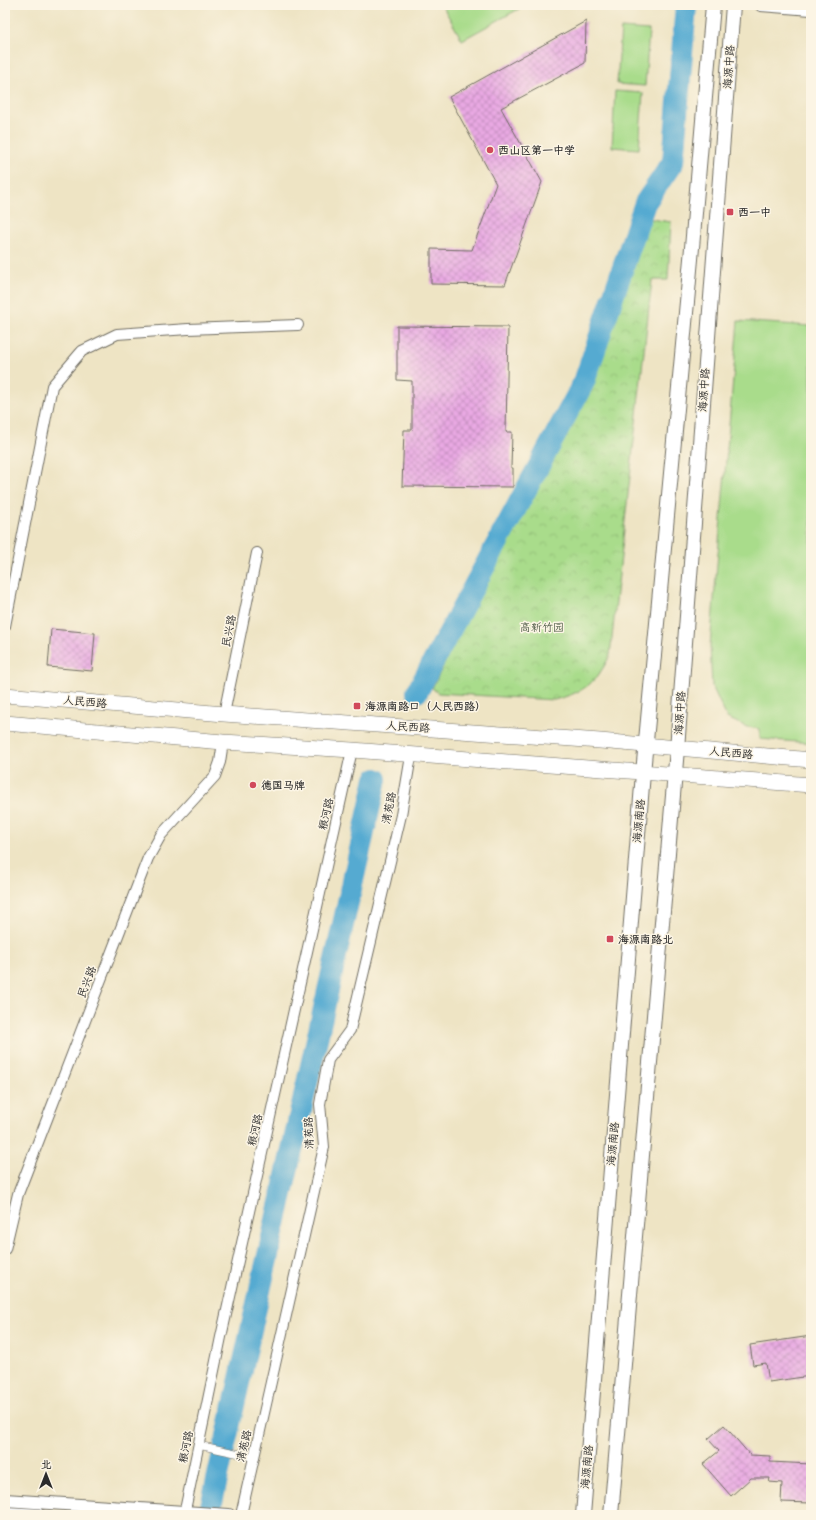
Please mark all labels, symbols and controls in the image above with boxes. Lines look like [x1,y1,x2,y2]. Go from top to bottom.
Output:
street label: 海源中路 [718,44,740,90]
place label: 西山区第一中学 [498,141,575,160]
marker: 西山区第一中学 [485,145,495,155]
place label: 西一中 [738,203,771,222]
marker: 西一中 [725,207,735,217]
street label: 海源中路 [693,367,715,413]
street label: 民兴路 [217,613,241,649]
park label: 高新竹园 [520,618,564,637]
street label: 海源中路 [669,690,691,736]
street label: 人民西路 [62,691,108,713]
place label: 海源南路口（人民西路） [365,697,486,716]
marker: 海源南路口（人民西路） [352,701,362,711]
street label: 人民西路 [385,716,431,738]
street label: 人民西路 [708,742,754,764]
place label: 德国马牌 [261,776,305,795]
marker: 德国马牌 [248,780,258,790]
street label: 清苑路 [377,790,401,826]
street label: 粮河路 [313,796,339,832]
street label: 海源南路 [628,798,650,844]
place label: 海源南路北 [618,930,673,949]
marker: 海源南路北 [605,934,615,944]
street label: 民兴路 [72,963,102,1001]
street label: 粮河路 [242,1112,268,1148]
street label: 清苑路 [299,1116,319,1150]
street label: 海源南路 [602,1121,624,1167]
street label: 清苑路 [231,1428,257,1464]
street label: 粮河路 [173,1429,199,1465]
street label: 海源南路 [576,1444,598,1490]
north arrow [26,1454,66,1494]
text: 北 [41,1455,52,1474]

